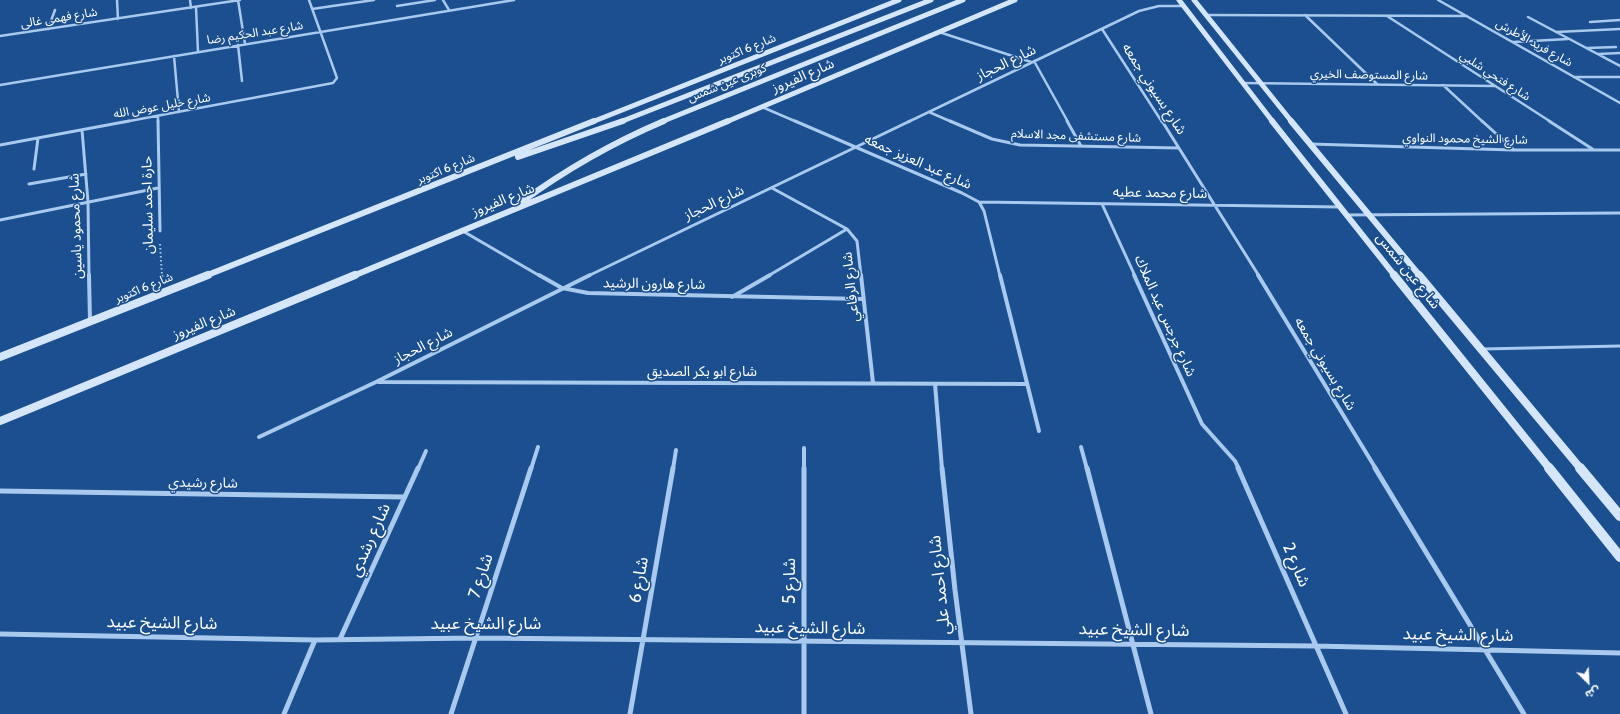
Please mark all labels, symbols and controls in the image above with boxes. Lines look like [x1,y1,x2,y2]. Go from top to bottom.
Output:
street label: شارع فهمى غالى [20,5,98,31]
street label: شارع فريد الأطرش [1493,16,1575,70]
street label: شارع عبد الحكيم رضا [206,18,304,48]
street label: شارع 6 اكتوبر [716,31,778,67]
street label: شارع بسيوني جمعه [1118,40,1190,138]
street label: شارع الحجاز [973,41,1039,85]
street label: شارع فتحي شلبي [1457,48,1533,104]
street label: شارع الفيروز [769,55,837,97]
street label: كوبرى عين شمس [685,61,769,105]
street label: شارع المستوصف الخيري [1310,67,1428,83]
street label: شارع خليل عوض الله [112,90,212,122]
street label: شارع مستشفى مجد الاسلام [1011,127,1141,145]
street label: شارع عبد العزيز جمعه [862,131,974,193]
street label: شارع الشيخ محمود النواوي [1402,131,1528,147]
street label: شارع 6 اكتوبر [415,151,477,187]
street label: حارة احمد سليمان [139,156,157,254]
street label: شارع محمود ياسين [66,173,86,279]
street label: شارع الفيروز [469,180,537,220]
street label: شارع الحجاز [681,182,747,224]
street label: شارع محمد عطيه [1113,184,1207,202]
street label: شارع عين شمس [1372,230,1444,312]
street label: شارع الرفاعي [839,251,863,323]
street label: شارع جرجس عبد الملاك [1131,253,1199,379]
street label: شارع 6 اكتوبر [113,270,175,306]
street label: شارع هارون الرشيد [603,275,705,293]
street label: شارع الفيروز [170,303,238,343]
street label: شارع بسيوني جمعه [1291,314,1359,414]
street label: شارع الحجاز [390,324,456,368]
street label: شارع ابو بكر الصديق [647,364,757,380]
street label: شارع رشيدي [168,474,238,492]
street label: شارع رشدي [345,500,395,580]
street label: شارع احمد علي [925,534,955,636]
street label: شارع 2 [1278,540,1314,590]
street label: شارع 7 [464,551,498,601]
street label: شارع 6 [625,555,653,605]
street label: شارع 5 [780,558,800,604]
street label: شارع الشيخ عبيد [106,612,218,634]
street label: شارع الشيخ عبيد [431,614,541,634]
street label: شارع الشيخ عبيد [754,617,866,639]
street label: شارع الشيخ عبيد [1078,619,1190,641]
street label: شارع الشيخ عبيد [1402,624,1514,646]
north arrow [1568,662,1608,702]
text: ش [1583,683,1603,702]

